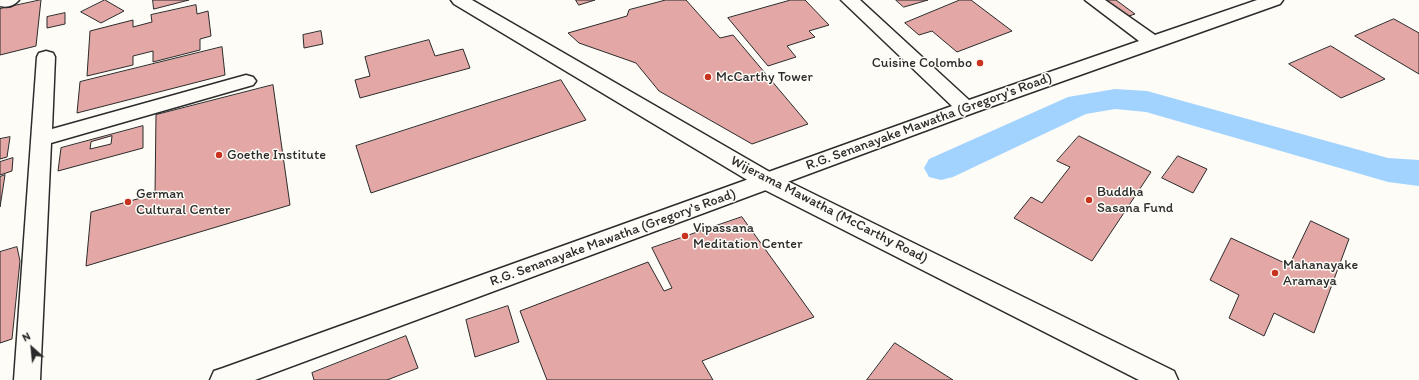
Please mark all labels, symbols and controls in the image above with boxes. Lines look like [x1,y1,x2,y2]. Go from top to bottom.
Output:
place label: Cuisine Colombo [872,55,972,71]
marker: Cuisine Colombo [975,58,985,68]
place label: McCarthy Tower [716,69,813,85]
street label: R.G. Senanayake Mawatha (Gregory's Road) [804,70,1054,174]
marker: McCarthy Tower [703,72,713,82]
place label: Goethe Institute [227,147,326,163]
marker: Goethe Institute [214,150,224,160]
street label: Wijerama Mawatha (McCarthy Road) [728,153,930,267]
place label: Buddha Sasana Fund [1097,184,1173,216]
place label: German Cultural Center [136,186,230,218]
street label: R.G. Senanayake Mawatha (Gregory's Road) [488,186,738,290]
marker: Buddha Sasana Fund [1084,195,1094,205]
marker: German Cultural Center [123,197,133,207]
place label: Vipassana Meditation Center [693,220,803,252]
marker: Vipassana Meditation Center [680,231,690,241]
place label: Mahanayake Aramaya [1283,257,1358,290]
marker: Mahanayake Aramaya [1270,268,1280,278]
north arrow [12,328,52,368]
text: N [20,329,33,344]

